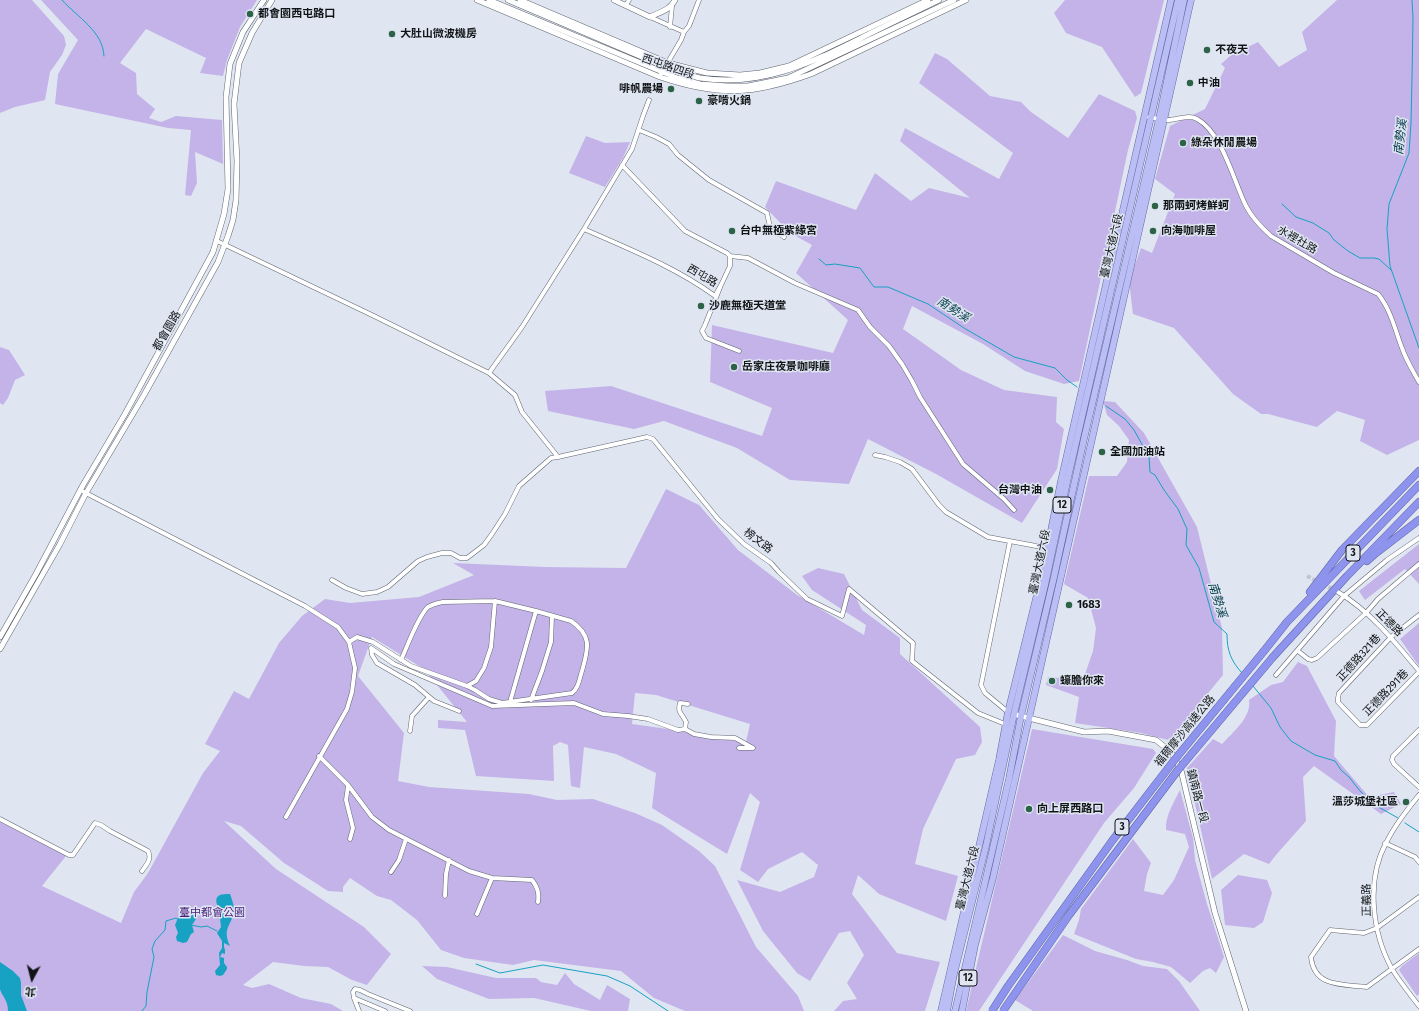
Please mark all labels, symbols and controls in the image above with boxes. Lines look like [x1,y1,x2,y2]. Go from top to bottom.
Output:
place label: 都會園西屯路口 [258,7,335,21]
marker: 都會園西屯路口 [245,9,255,19]
place label: 大肚山微波機房 [400,27,477,41]
marker: 大肚山微波機房 [387,29,397,39]
place label: 不夜天 [1215,43,1248,57]
marker: 不夜天 [1202,45,1212,55]
street label: 西屯路四段 [640,52,696,82]
place label: 中油 [1198,76,1220,90]
marker: 中油 [1185,78,1195,88]
place label: 啡帆農場 [619,82,663,96]
marker: 啡帆農場 [666,84,676,94]
place label: 豪啃火鍋 [707,94,751,108]
marker: 豪啃火鍋 [694,96,704,106]
water label: 南勢溪 [1392,118,1410,156]
place label: 綠朵休閒農場 [1191,136,1257,150]
marker: 綠朵休閒農場 [1178,138,1188,148]
place label: 那兩蚵烤鮮蚵 [1163,199,1229,213]
marker: 那兩蚵烤鮮蚵 [1150,201,1160,211]
street label: 臺灣大道六段 [1098,212,1126,280]
street label: 水裡社路 [1275,223,1319,257]
place label: 台中無極紫緣宮 [740,224,817,238]
place label: 向海咖啡屋 [1161,224,1216,238]
marker: 台中無極紫緣宮 [727,226,737,236]
marker: 向海咖啡屋 [1148,226,1158,236]
street label: 西屯路 [684,262,720,290]
water label: 南勢溪 [934,294,972,326]
place label: 沙鹿無極天道堂 [709,299,786,313]
marker: 沙鹿無極天道堂 [696,301,706,311]
street label: 都會園路 [150,309,184,353]
place label: 岳家庄夜景咖啡廳 [742,360,830,374]
marker: 岳家庄夜景咖啡廳 [729,362,739,372]
place label: 全國加油站 [1110,445,1165,459]
marker: 全國加油站 [1097,447,1107,457]
place label: 台灣中油 [998,483,1042,497]
marker: 台灣中油 [1045,485,1055,495]
road number: 12 [1053,497,1071,513]
street label: 榜文路 [741,526,775,556]
street label: 臺灣大道六段 [1027,528,1053,596]
road number: 3 [1346,545,1360,561]
water label: 南勢溪 [1205,581,1229,619]
place label: 1683 [1077,598,1100,612]
marker: 1683 [1064,600,1074,610]
street label: 正德路 [1373,607,1405,639]
street label: 正德路321巷 [1334,632,1384,684]
street label: 正德路291巷 [1361,667,1411,719]
place label: 蠔膽你來 [1060,674,1104,688]
marker: 蠔膽你來 [1047,676,1057,686]
street label: 福爾摩沙高速公路 [1152,693,1218,769]
street label: 鎮南路一段 [1184,768,1210,824]
place label: 溫莎城堡社區 [1332,795,1398,809]
marker: 溫莎城堡社區 [1401,797,1411,807]
place label: 向上屏西路口 [1037,802,1103,816]
marker: 向上屏西路口 [1024,804,1034,814]
road number: 3 [1115,819,1129,835]
street label: 臺灣大道六段 [954,844,982,912]
street label: 正義路 [1360,883,1374,917]
park label: 臺中都會公園 [179,906,245,920]
north arrow [12,959,52,999]
road number: 12 [959,970,977,986]
text: 北 [24,984,37,999]

